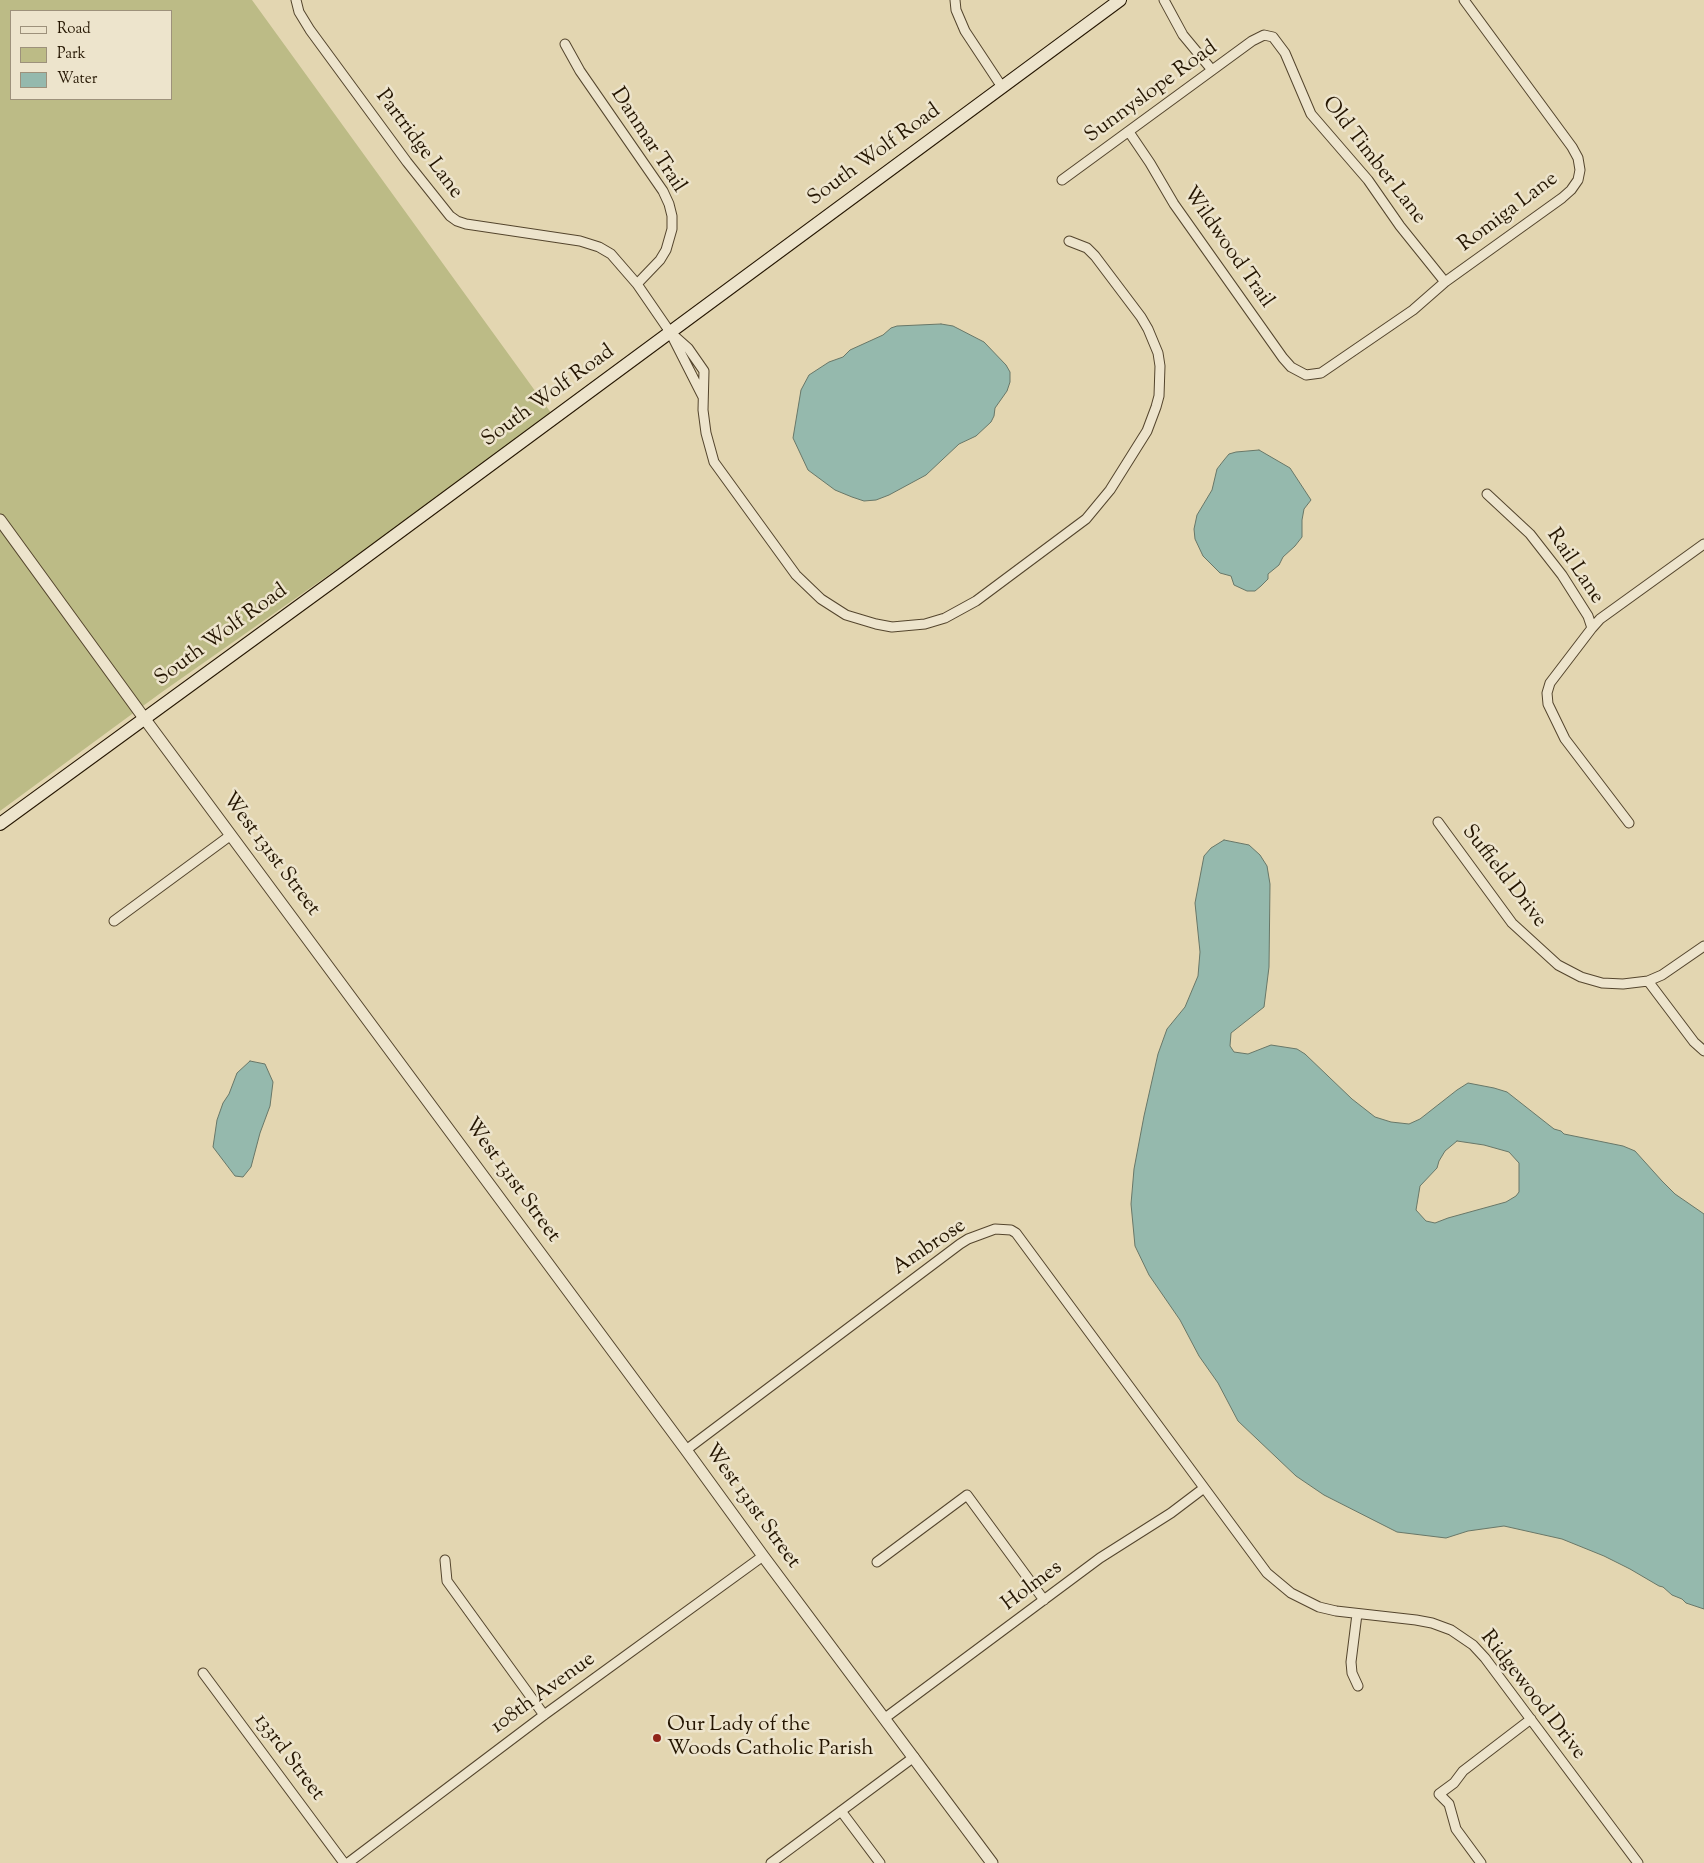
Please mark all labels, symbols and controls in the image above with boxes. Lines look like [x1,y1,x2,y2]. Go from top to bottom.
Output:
legend [10,10,172,100]
text: Road [57,19,91,40]
street label: Sunnyslope Road [1081,36,1223,150]
text: Park [57,44,86,65]
text: Water [57,69,97,90]
street label: Danmar Trail [604,84,690,198]
street label: Partridge Lane [369,85,467,205]
street label: Old Timber Lane [1315,92,1431,230]
street label: South Wolf Road [804,100,946,212]
street label: Romiga Lane [1454,167,1564,259]
street label: Wildwood Trail [1176,183,1278,313]
street label: South Wolf Road [478,341,620,453]
street label: Rail Lane [1540,525,1608,609]
street label: South Wolf Road [151,580,293,692]
street label: West 131st Street [215,788,325,922]
street label: Suffield Drive [1455,821,1551,933]
street label: West 131st Street [457,1114,565,1248]
street label: Ambrose [889,1214,971,1282]
street label: West 131st Street [697,1440,805,1574]
street label: Holmes [998,1556,1068,1618]
street label: Ridgewood Drive [1474,1626,1590,1766]
street label: 108th Avenue [487,1648,601,1740]
street label: 133rd Street [247,1710,329,1806]
place label: Our Lady of the Woods Catholic Parish [667,1713,874,1763]
marker: Our Lady of the Woods Catholic Parish [651,1732,663,1744]

